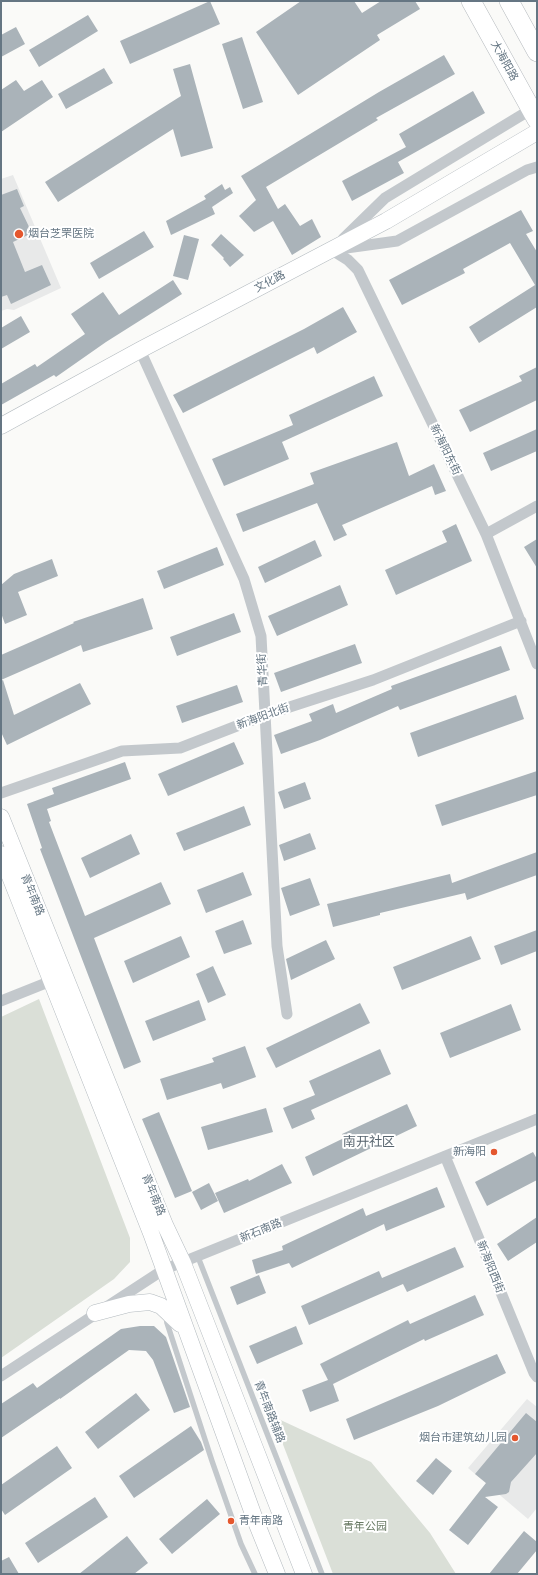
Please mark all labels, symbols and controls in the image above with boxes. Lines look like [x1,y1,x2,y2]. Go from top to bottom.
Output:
street label: 大海阳路 [488,39,520,83]
place label: 烟台芝罘医院 [28,227,94,241]
marker: 烟台芝罘医院 [13,228,25,240]
street label: 文化路 [252,268,288,296]
street label: 新海阳东街 [427,422,463,478]
street label: 青华街 [256,653,270,687]
street label: 新海阳北街 [235,701,291,733]
street label: 青年南路 [18,872,46,918]
district label: 南开社区 [343,1135,395,1151]
place label: 新海阳 [453,1145,486,1159]
marker: 新海阳 [489,1147,499,1157]
street label: 青年南路 [139,1172,167,1218]
street label: 新石南路 [238,1217,284,1245]
street label: 新海阳西街 [474,1239,506,1295]
street label: 青年南路辅路 [251,1379,287,1445]
place label: 烟台市建筑幼儿园 [419,1431,507,1445]
marker: 烟台市建筑幼儿园 [510,1433,520,1443]
place label: 青年南路 [239,1514,283,1528]
marker: 青年南路 [226,1516,236,1526]
park label: 青年公园 [343,1520,387,1534]

